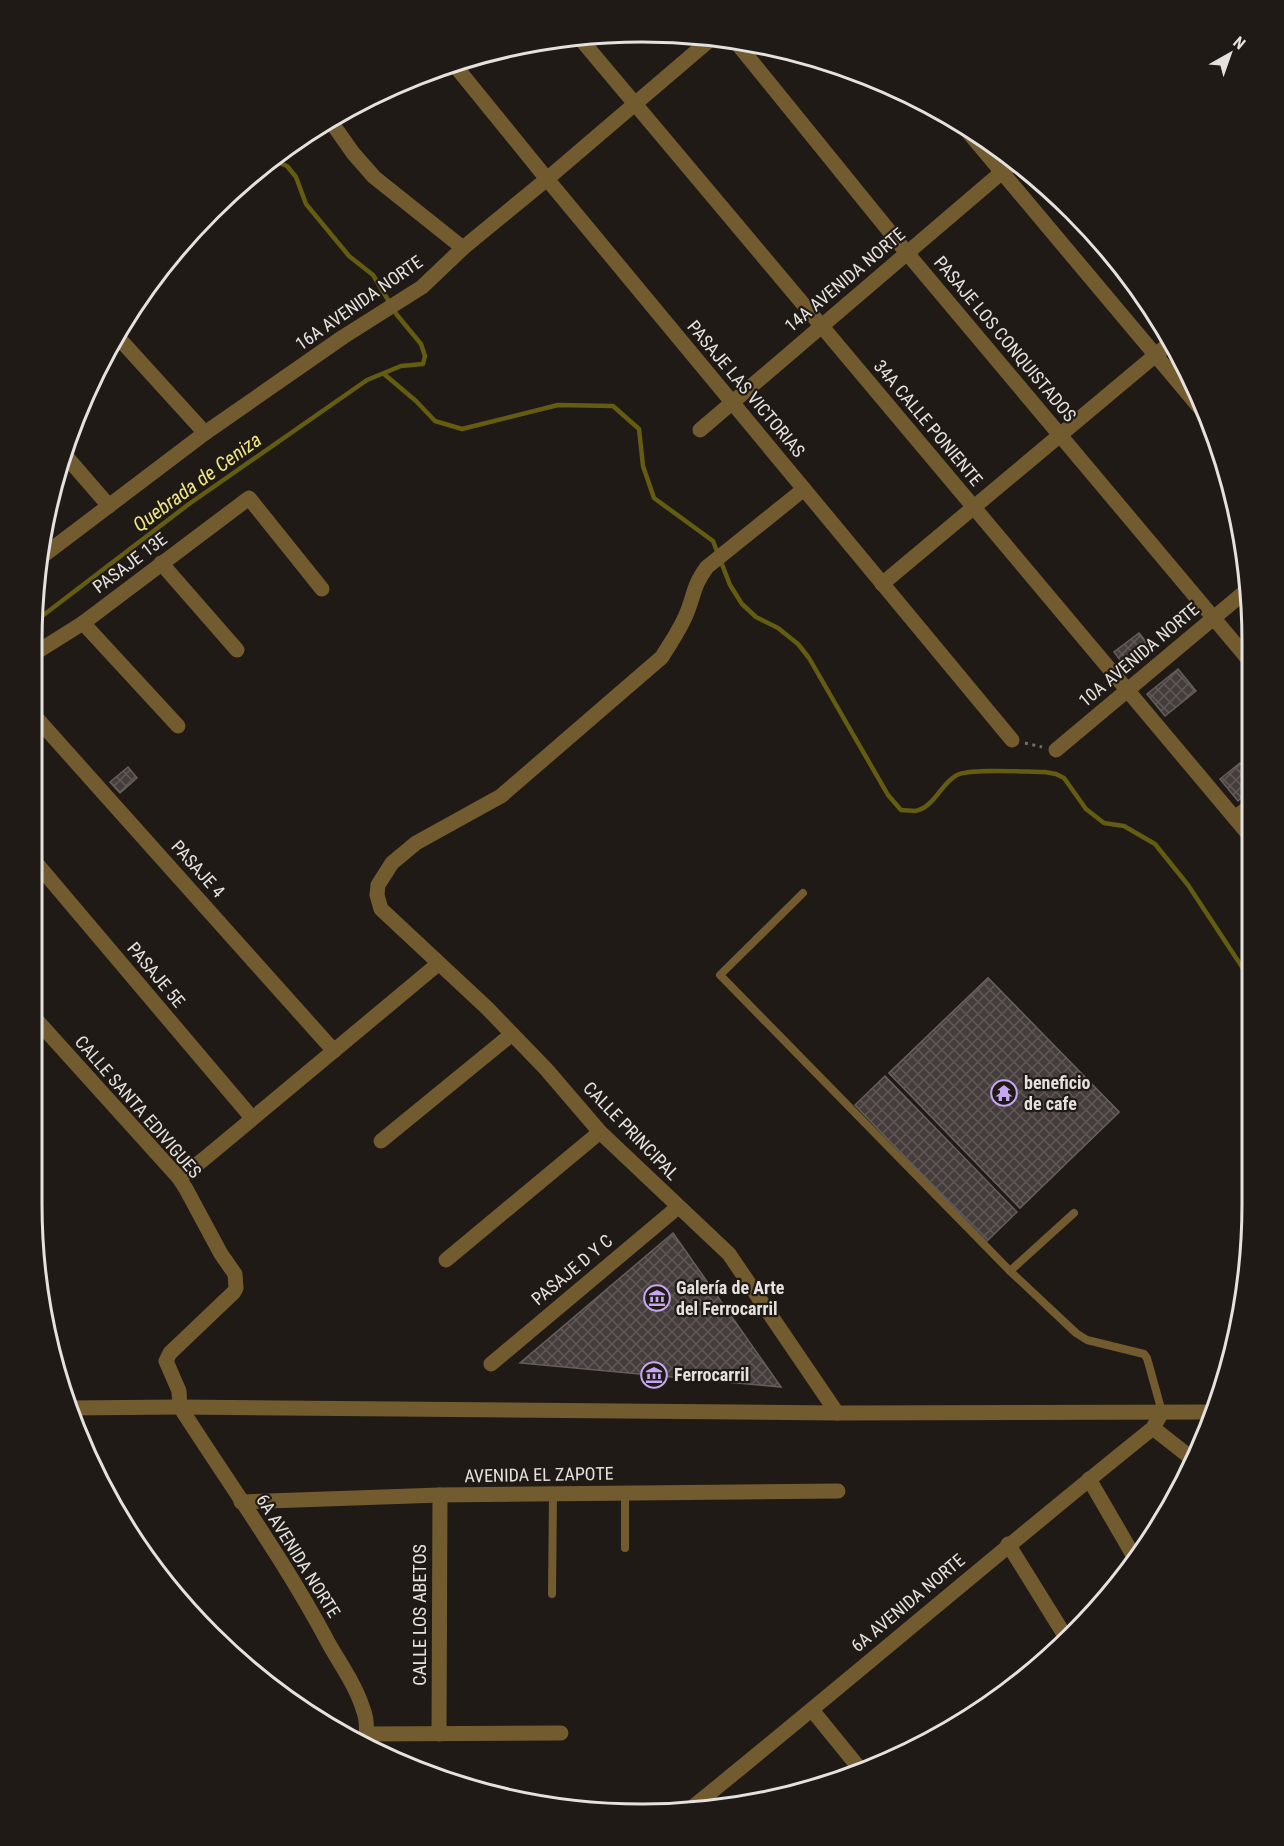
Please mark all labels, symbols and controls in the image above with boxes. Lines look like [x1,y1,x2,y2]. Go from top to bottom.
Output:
north arrow [1200,24,1260,84]
text: N [1229,32,1249,53]
street label: 14A AVENIDA NORTE [780,223,909,336]
street label: 16A AVENIDA NORTE [291,251,426,354]
street label: PASAJE LOS CONQUISTADOS [930,252,1081,426]
street label: PASAJE LAS VICTORIAS [683,316,810,461]
street label: 34A CALLE PONIENTE [870,356,987,490]
water label: Quebrada de Ceniza [128,427,266,537]
street label: PASAJE 13E [88,528,171,597]
street label: 10A AVENIDA NORTE [1074,598,1203,711]
street label: PASAJE 4 [167,836,230,902]
street label: PASAJE 5E [123,938,190,1012]
street label: CALLE SANTA EDIVIGUES [71,1031,206,1182]
place label: beneficio de cafe [1024,1072,1091,1114]
street label: CALLE PRINCIPAL [579,1077,684,1184]
temple icon: beneficio de cafe [989,1078,1019,1108]
street label: PASAJE D Y C [527,1230,616,1309]
place label: Galería de Arte del Ferrocarril [676,1277,785,1319]
museum icon: Galería de Arte del Ferrocarril [642,1283,672,1313]
museum icon: Ferrocarril [639,1360,669,1390]
place label: Ferrocarril [674,1364,749,1385]
street label: AVENIDA EL ZAPOTE [464,1463,614,1486]
street label: 6A AVENIDA NORTE [252,1490,345,1621]
street label: CALLE LOS ABETOS [409,1544,430,1686]
street label: 6A AVENIDA NORTE [847,1549,969,1656]

